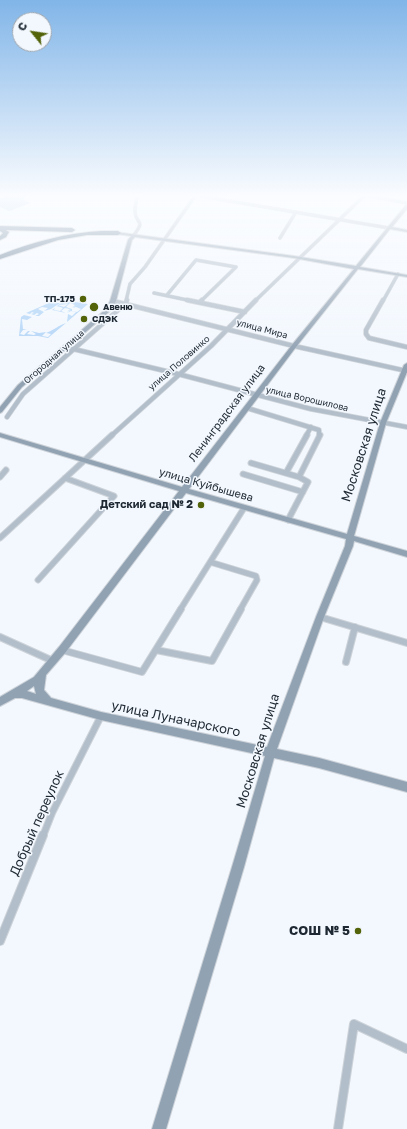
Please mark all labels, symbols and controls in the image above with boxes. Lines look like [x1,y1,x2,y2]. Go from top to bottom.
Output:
north arrow [12,12,52,52]
text: С [14,20,30,33]
place label: ТП-175 [44,294,75,304]
marker: ТП-175 [78,294,88,304]
marker: Авеню [88,301,100,313]
place label: Авеню [103,302,132,312]
marker: СДЭК [79,314,89,324]
place label: СДЭК [92,314,118,324]
street label: улица Мира [235,317,289,341]
street label: Огородная улица [22,328,86,386]
street label: улица Половинко [146,333,212,393]
street label: Ленинградская улица [186,362,268,464]
street label: улица Ворошилова [265,384,349,414]
street label: Московская улица [338,386,390,504]
street label: улица Куйбышева [157,465,255,505]
place label: Детский сад № 2 [100,498,193,512]
marker: Детский сад № 2 [196,500,206,510]
street label: Московская улица [233,692,283,810]
street label: улица Луначарского [110,698,242,740]
street label: Добрый переулок [7,768,67,878]
place label: СОШ № 5 [289,923,350,939]
marker: СОШ № 5 [353,926,363,936]

